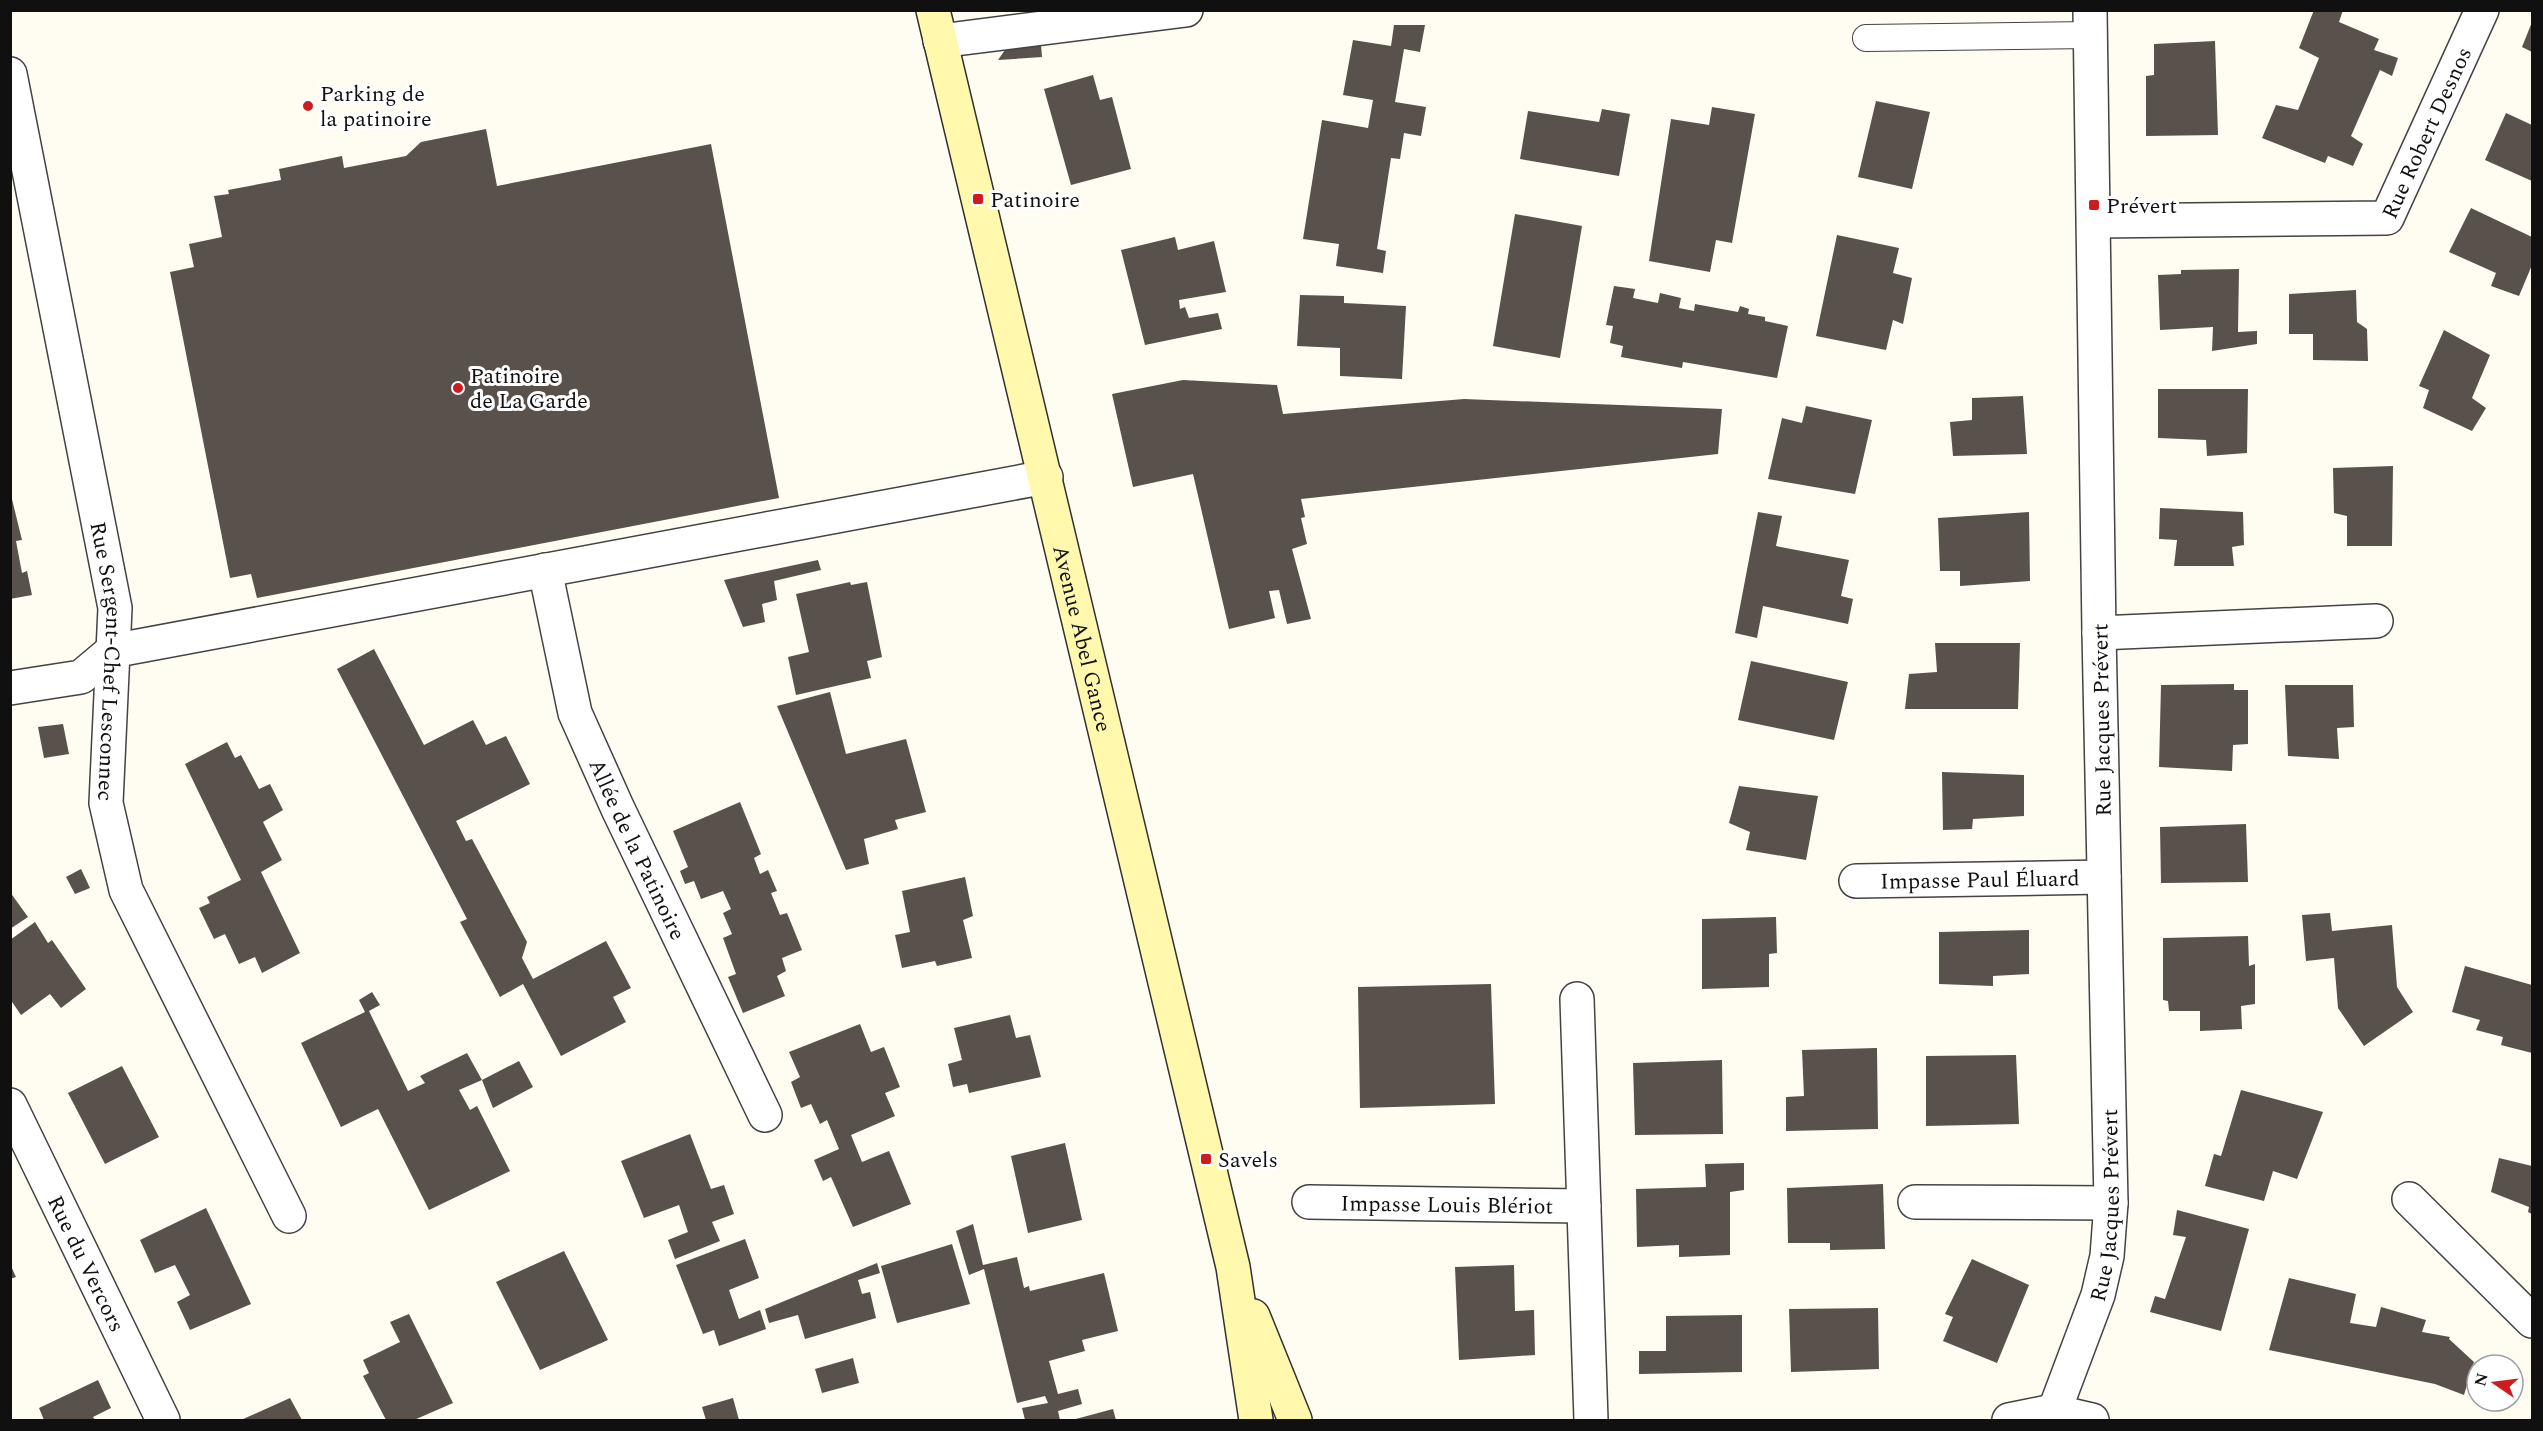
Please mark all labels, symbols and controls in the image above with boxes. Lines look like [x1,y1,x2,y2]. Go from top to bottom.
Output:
street label: Rue Robert Desnos [2374,42,2481,225]
place label: Parking de la patinoire [320,78,432,136]
marker: Parking de la patinoire [301,99,315,113]
place label: Patinoire [990,184,1080,217]
place label: Prévert [2106,190,2177,223]
marker: Patinoire [971,192,985,206]
marker: Prévert [2087,198,2101,212]
place label: Patinoire de La Garde [470,360,588,418]
marker: Patinoire de La Garde [451,381,465,395]
street label: Rue Sergent-Chef Lesconnec [80,519,130,802]
street label: Avenue Abel Gance [1043,542,1120,735]
street label: Rue Jacques Prévert [2084,623,2121,817]
street label: Allée de la Patinoire [580,754,694,946]
street label: Impasse Paul Éluard [1880,862,2080,899]
street label: Rue Jacques Prévert [2082,1108,2129,1305]
place label: Savels [1218,1144,1278,1177]
marker: Savels [1199,1152,1213,1166]
street label: Impasse Louis Blériot [1340,1187,1554,1224]
street label: Rue du Vercors [38,1190,133,1338]
north arrow [2465,1353,2525,1413]
text: N [2468,1370,2495,1389]

